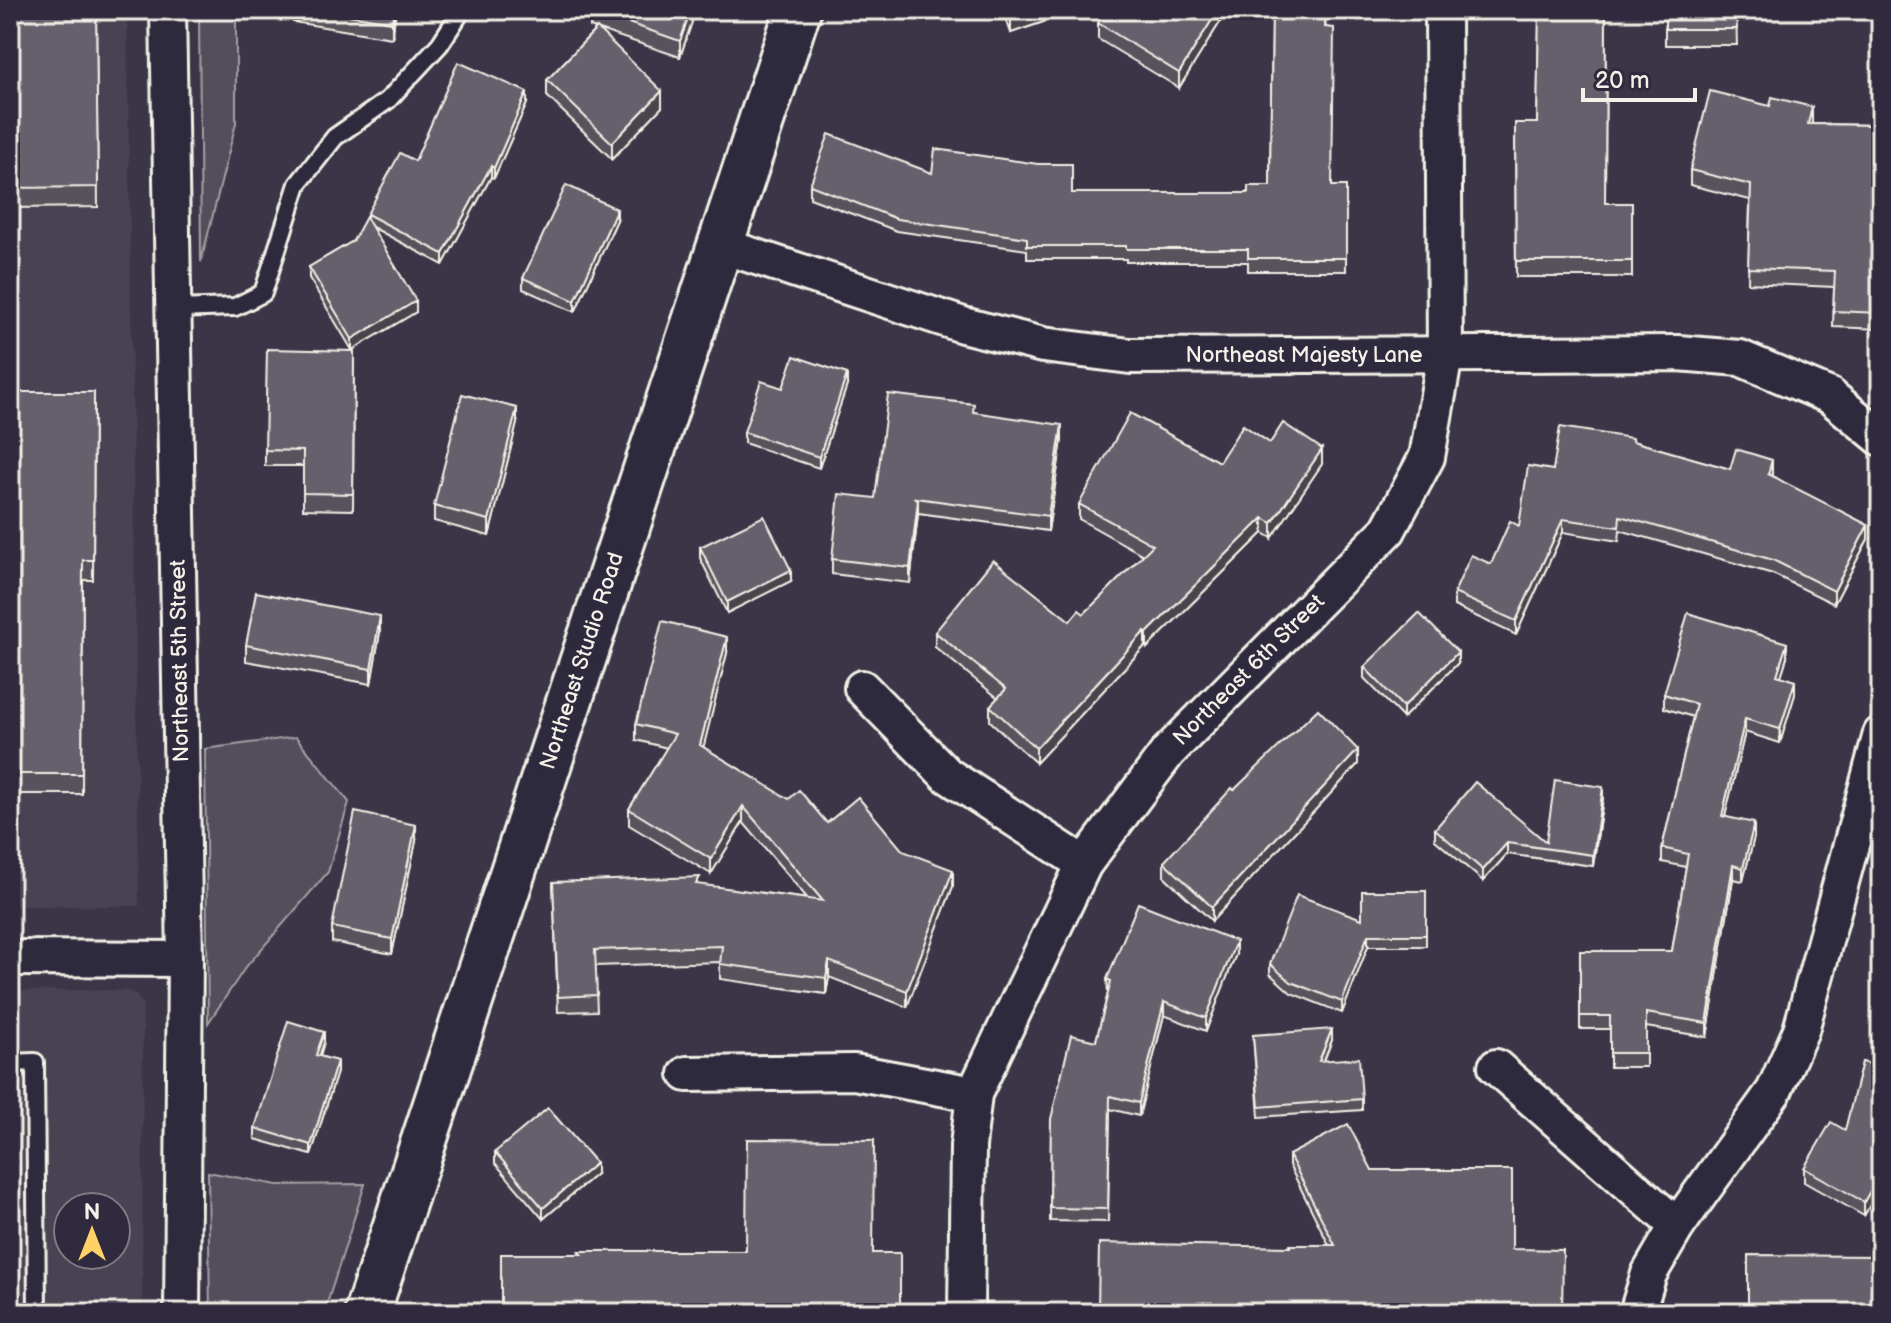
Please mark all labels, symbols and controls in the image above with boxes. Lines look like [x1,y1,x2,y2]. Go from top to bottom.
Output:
scale bar [1583,52,1695,102]
text: 20 m [1595,66,1650,95]
street label: Northeast Majesty Lane [1186,342,1422,369]
street label: Northeast Studio Road [534,549,630,773]
street label: Northeast 5th Street [165,559,195,763]
street label: Northeast 6th Street [1168,588,1331,751]
north arrow [52,1191,132,1271]
text: N [84,1199,100,1226]

